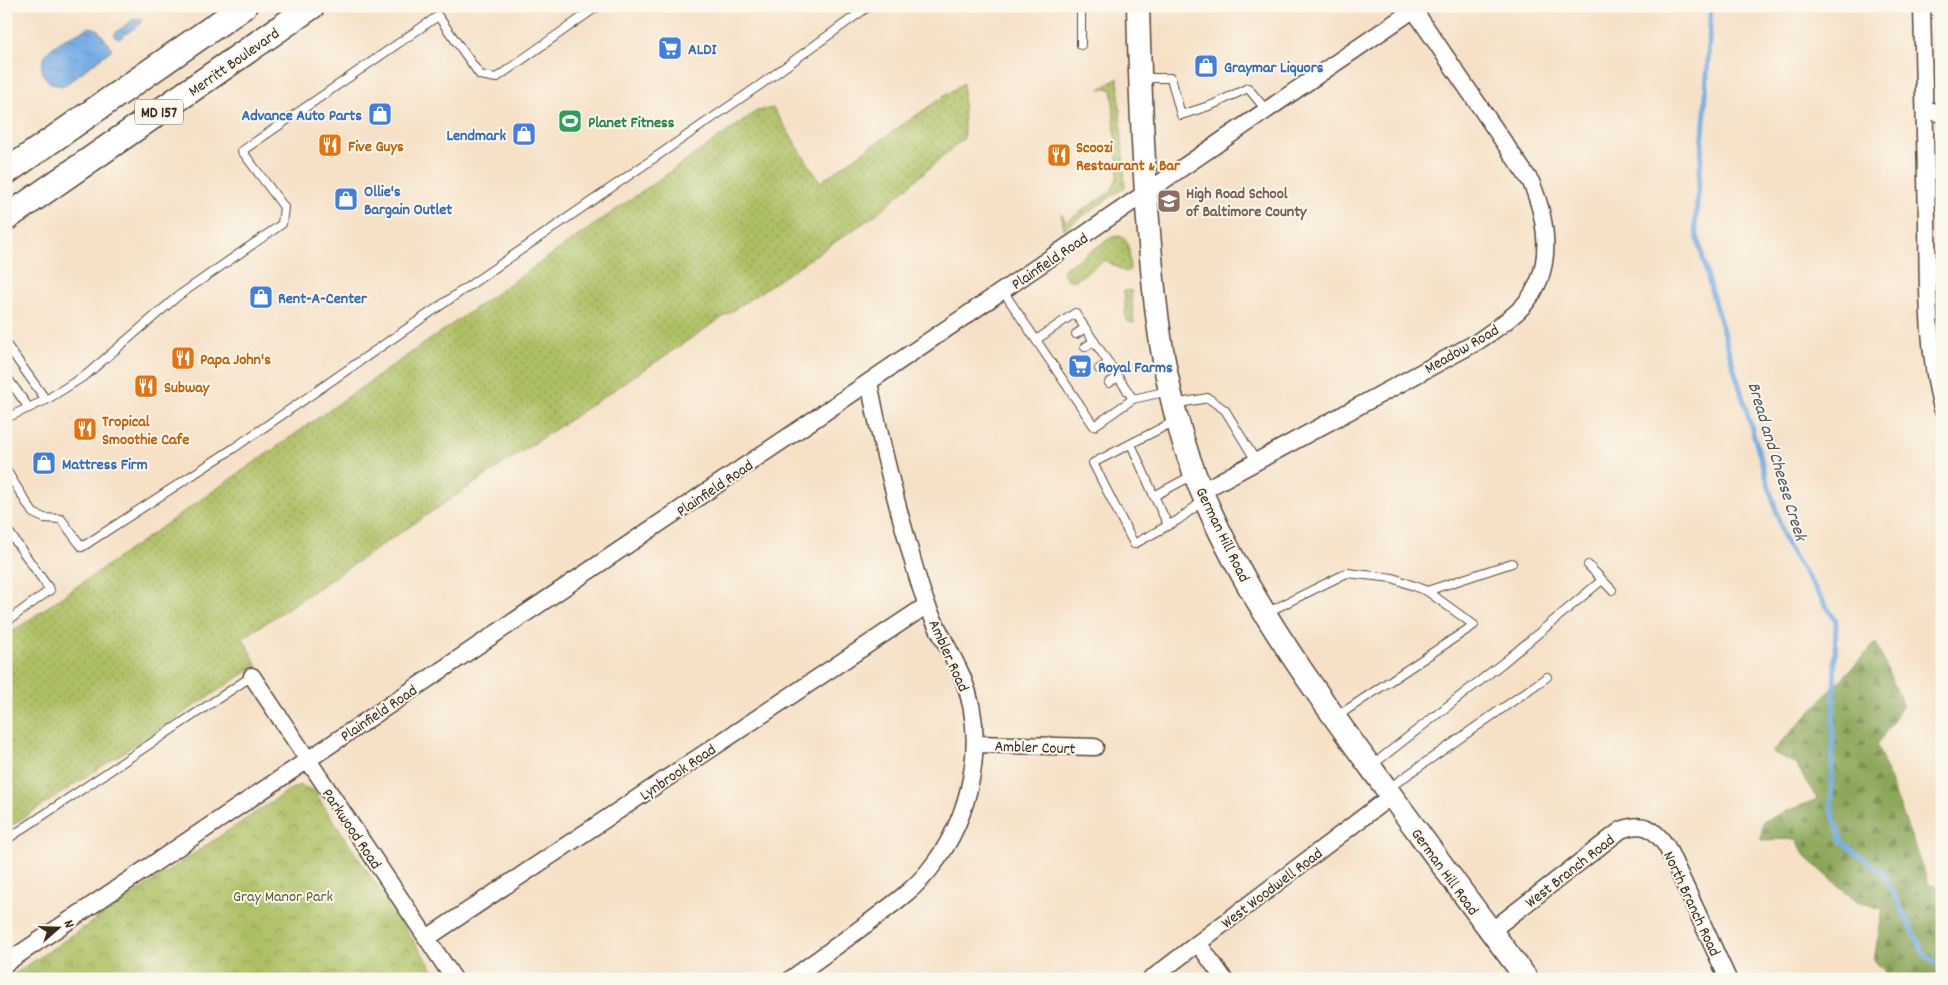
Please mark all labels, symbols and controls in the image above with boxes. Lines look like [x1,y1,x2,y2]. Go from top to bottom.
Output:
street label: Merritt Boulevard [184,23,285,103]
supermarket icon: ALDI [657,35,683,61]
place label: ALDI [688,39,718,62]
shop icon: Graymar Liquors [1193,53,1219,79]
place label: Graymar Liquors [1224,57,1324,80]
road number: MD 157 [135,100,183,124]
shop icon: Advance Auto Parts [367,101,393,127]
place label: Advance Auto Parts [241,105,362,128]
sports icon: Planet Fitness [557,108,583,134]
place label: Planet Fitness [588,112,675,135]
shop icon: Lendmark [511,121,537,147]
place label: Lendmark [447,125,506,148]
restaurant icon: Five Guys [317,132,343,158]
place label: Five Guys [348,136,404,159]
place label: Scoozi Restaurant & Bar [1076,137,1181,178]
restaurant icon: Scoozi Restaurant & Bar [1046,142,1072,168]
place label: Ollie's Bargain Outlet [364,181,452,222]
place label: High Road School of Baltimore County [1186,183,1308,224]
shop icon: Ollie's Bargain Outlet [333,186,359,212]
school or university icon: High Road School of Baltimore County [1156,188,1182,214]
street label: Plainfield Road [1007,228,1093,296]
shop icon: Rent-A-Center [248,284,274,310]
place label: Rent-A-Center [278,288,368,311]
street label: Meadow Road [1421,320,1504,381]
restaurant icon: Papa John's [170,345,196,371]
place label: Papa John's [200,349,271,372]
supermarket icon: Royal Farms [1067,353,1093,379]
place label: Royal Farms [1098,357,1173,380]
restaurant icon: Subway [133,373,159,399]
place label: Subway [164,377,211,400]
water label: Bread and Cheese Creek [1740,379,1812,546]
place label: Tropical Smoothie Cafe [102,411,189,452]
restaurant icon: Tropical Smoothie Cafe [72,416,98,442]
shop icon: Mattress Firm [31,450,57,476]
place label: Mattress Firm [62,454,148,477]
street label: Plainfield Road [672,455,758,523]
street label: German Hill Road [1189,484,1255,586]
street label: Ambler Road [922,616,974,696]
street label: Plainfield Road [336,680,422,748]
street label: Ambler Court [994,736,1076,761]
street label: Lynbrook Road [636,739,721,807]
street label: Parkwood Road [315,784,386,874]
street label: German Hill Road [1404,824,1484,921]
street label: West Branch Road [1521,830,1620,914]
street label: West Woodwell Road [1217,843,1328,935]
street label: North Branch Road [1656,848,1725,960]
park label: Gray Manor Park [233,886,333,909]
north arrow [32,902,82,952]
text: N [58,918,79,931]

